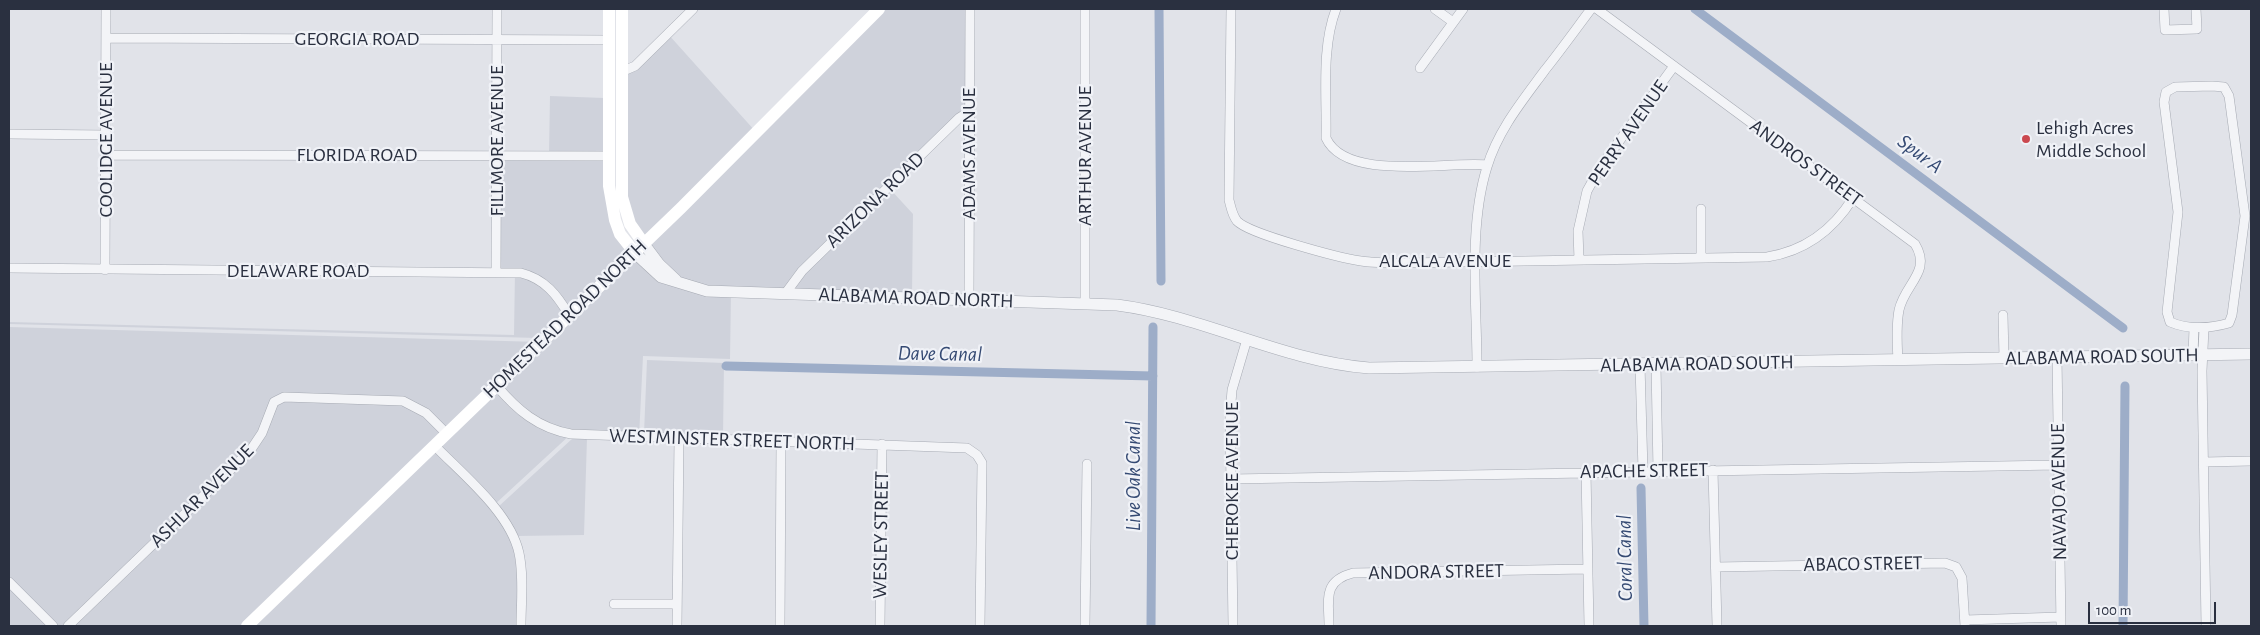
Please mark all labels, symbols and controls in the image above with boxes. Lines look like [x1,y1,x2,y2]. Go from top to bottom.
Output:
street label: GEORGIA ROAD [295,27,419,51]
street label: COOLIDGE AVENUE [94,62,118,218]
street label: FILLMORE AVENUE [485,65,509,217]
street label: PERRY AVENUE [1583,76,1673,190]
street label: ARTHUR AVENUE [1073,86,1097,226]
street label: ADAMS AVENUE [957,88,981,220]
street label: ANDROS STREET [1745,114,1867,212]
place label: Lehigh Acres Middle School [2036,116,2147,163]
water label: Spur A [1892,129,1948,179]
marker: Lehigh Acres Middle School [2020,133,2032,145]
street label: FLORIDA ROAD [297,143,417,167]
street label: ARIZONA ROAD [821,147,929,253]
street label: HOMESTEAD ROAD NORTH [478,234,652,404]
street label: ALCALA AVENUE [1379,249,1511,273]
street label: DELAWARE ROAD [227,259,369,283]
street label: ALABAMA ROAD NORTH [818,283,1014,313]
water label: Dave Canal [897,341,983,367]
street label: ALABAMA ROAD SOUTH [2005,343,2199,371]
street label: ALABAMA ROAD SOUTH [1600,350,1794,378]
street label: CHEROKEE AVENUE [1220,402,1244,560]
water label: Live Oak Canal [1121,421,1147,531]
street label: NAVAJO AVENUE [2046,423,2072,561]
street label: WESTMINSTER STREET NORTH [608,424,856,456]
street label: ASHLAR AVENUE [145,439,259,553]
street label: APACHE STREET [1580,458,1708,484]
street label: WESLEY STREET [868,471,894,599]
water label: Coral Canal [1612,515,1638,601]
street label: ABACO STREET [1803,551,1923,577]
street label: ANDORA STREET [1368,559,1504,585]
scale bar [2090,592,2218,624]
text: 100 m [2096,603,2131,618]

